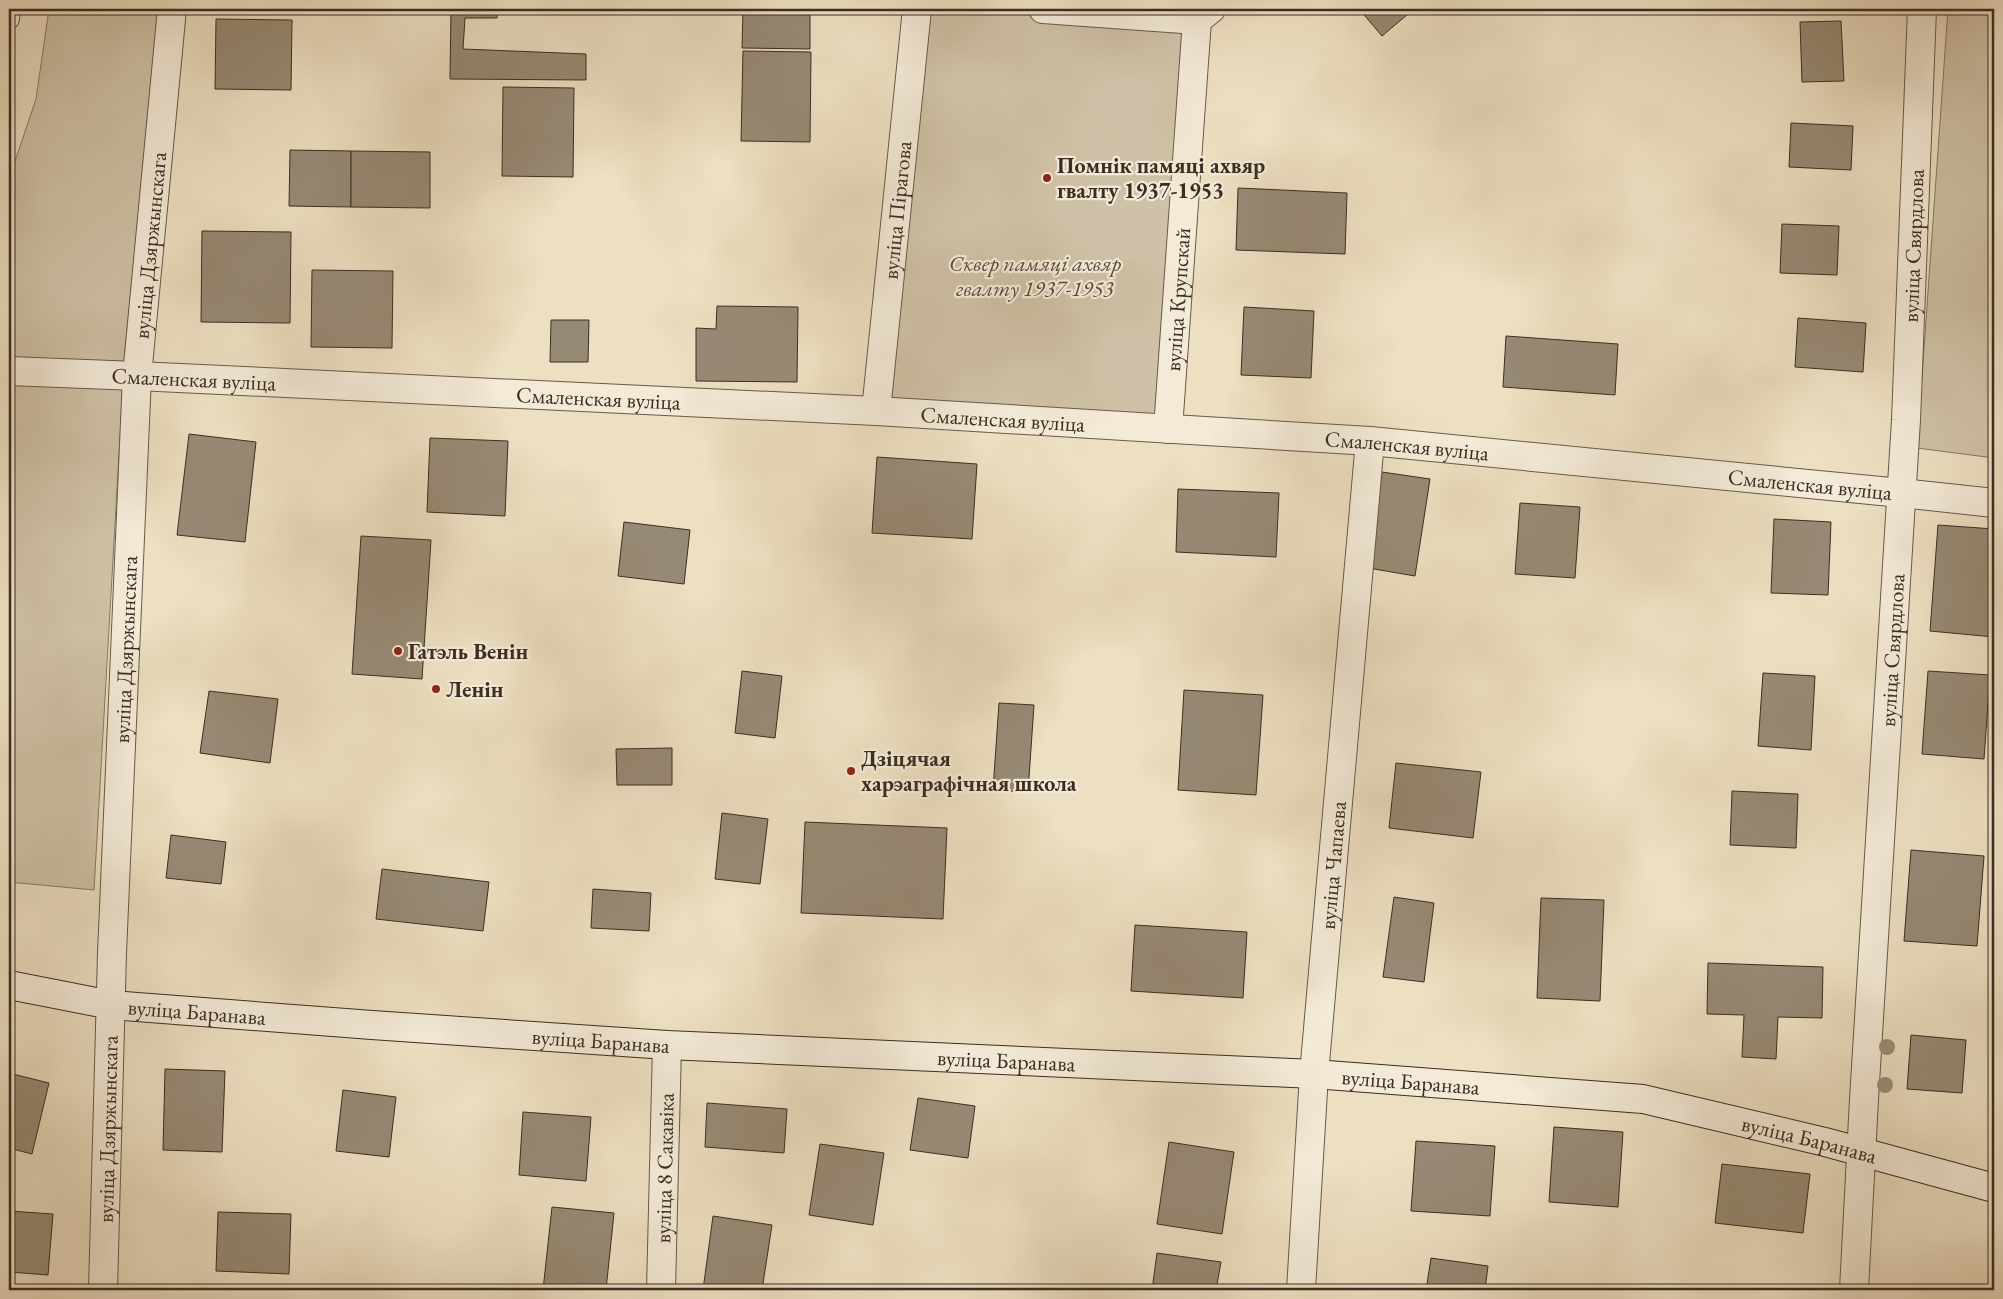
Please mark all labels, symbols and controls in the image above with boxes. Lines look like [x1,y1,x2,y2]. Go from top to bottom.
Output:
street label: вуліца Пірагова [876,139,918,281]
street label: вуліца Дзяржынскага [127,150,173,340]
place label: Помнік памяці ахвяр гвалту 1937-1953 [1057,151,1265,205]
street label: вуліца Свярдлова [1896,168,1931,323]
marker: Помнік памяці ахвяр гвалту 1937-1953 [1041,172,1053,184]
street label: вуліца Крупскай [1158,226,1197,372]
park label: Сквер памяці ахвяр гвалту 1937-1953 [949,249,1121,303]
street label: Смаленская вуліца [111,361,277,398]
street label: Смаленская вуліца [515,380,682,417]
street label: Смаленская вуліца [920,400,1086,439]
street label: Смаленская вуліца [1324,424,1491,468]
street label: Смаленская вуліца [1727,462,1894,507]
street label: вуліца Дзяржынскага [107,555,144,744]
street label: вуліца Свярдлова [1873,572,1911,728]
place label: Гатэль Венін [408,637,528,666]
marker: Гатэль Венін [392,645,404,657]
place label: Ленін [446,675,504,704]
marker: Ленін [430,683,442,695]
place label: Дзіцячая харэаграфічная школа [861,744,1077,798]
marker: Дзіцячая харэаграфічная школа [845,765,857,777]
street label: вуліца Чапаева [1313,800,1353,931]
street label: вуліца Баранава [127,992,267,1032]
street label: вуліца Баранава [531,1022,671,1060]
street label: вуліца Дзяржынскага [91,1035,125,1223]
street label: вуліца Баранава [936,1043,1076,1078]
street label: вуліца Баранава [1341,1062,1481,1102]
street label: вуліца 8 Сакавіка [648,1092,681,1244]
street label: вуліца Баранава [1739,1109,1880,1171]

